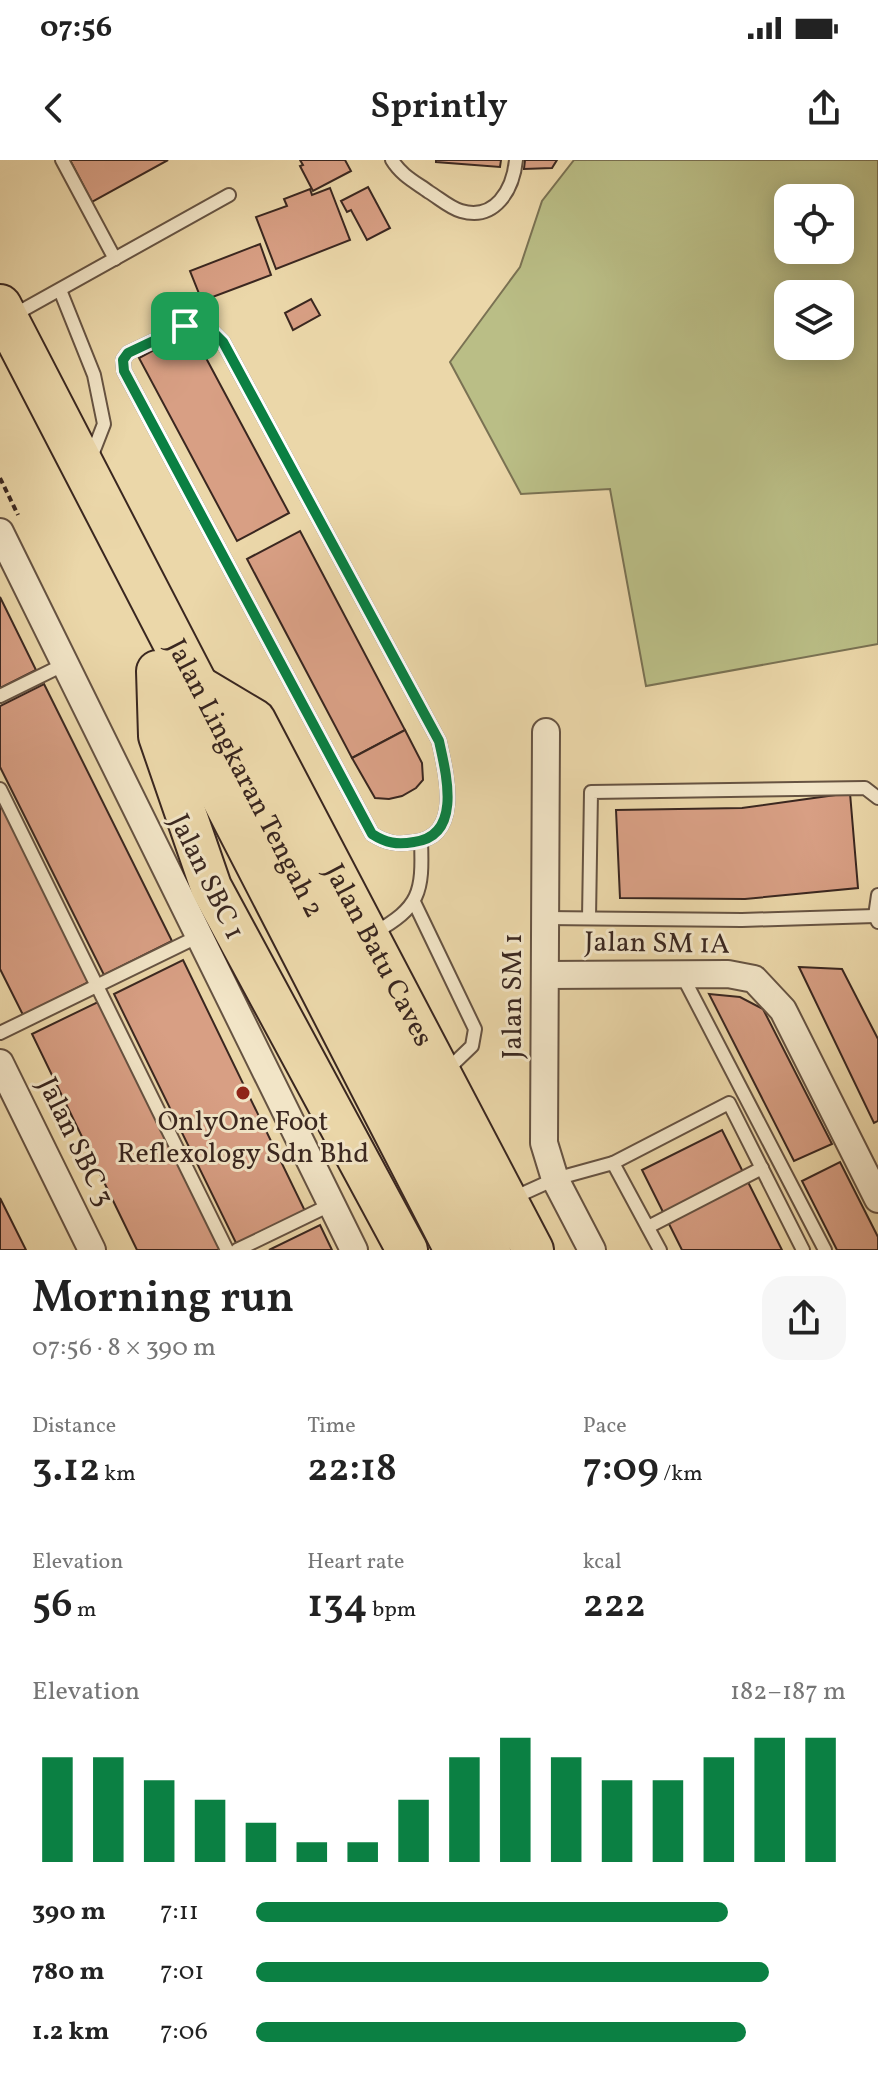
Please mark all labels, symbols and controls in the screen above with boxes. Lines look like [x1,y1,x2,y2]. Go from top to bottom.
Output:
text: 07:56 [40,7,112,49]
text: Sprintly [370,83,508,133]
icon: back [32,86,76,130]
icon: share [802,86,846,130]
map controls [774,184,854,360]
button: locate [774,184,854,264]
button: layers [774,280,854,360]
pin [151,292,219,360]
icon: arrive [163,304,207,348]
street label: Jalan Lingkaran Tengah 2 [156,632,333,925]
street label: Jalan SBC 1 [159,808,253,946]
street label: Jalan Batu Caves [314,857,442,1053]
street label: Jalan SM 1A [584,923,730,965]
street label: Jalan SM 1 [494,933,533,1059]
street label: Jalan SBC 3 [27,1071,123,1213]
marker: OnlyOne Foot Reflexology Sdn Bhd [234,1084,252,1102]
place label: OnlyOne Foot Reflexology Sdn Bhd [117,1103,369,1174]
text: Morning run [32,1269,294,1330]
button: share [762,1276,846,1360]
text: 07:56 · 8 × 390 m [32,1330,216,1366]
text: Distance [32,1411,116,1442]
text: Time [307,1411,356,1442]
text: Pace [583,1411,627,1442]
text: 3.12 [32,1442,100,1498]
text: 22:18 [307,1442,397,1498]
text: 7:09 [583,1442,659,1498]
text: km [100,1459,136,1490]
text: /km [659,1459,703,1490]
text: Elevation [32,1547,123,1578]
text: Heart rate [307,1547,404,1578]
text: kcal [583,1547,622,1578]
text: 56 [32,1578,73,1634]
text: 134 [307,1578,368,1634]
text: 222 [583,1578,646,1634]
text: m [73,1595,96,1626]
text: bpm [368,1595,416,1626]
text: Elevation [32,1674,140,1710]
text: 182–187 m [730,1674,846,1710]
text: 390 m [32,1894,106,1930]
text: 7:11 [160,1894,199,1930]
text: 780 m [32,1954,105,1990]
text: 7:01 [160,1954,204,1990]
text: 1.2 km [32,2014,109,2050]
text: 7:06 [160,2014,208,2050]

